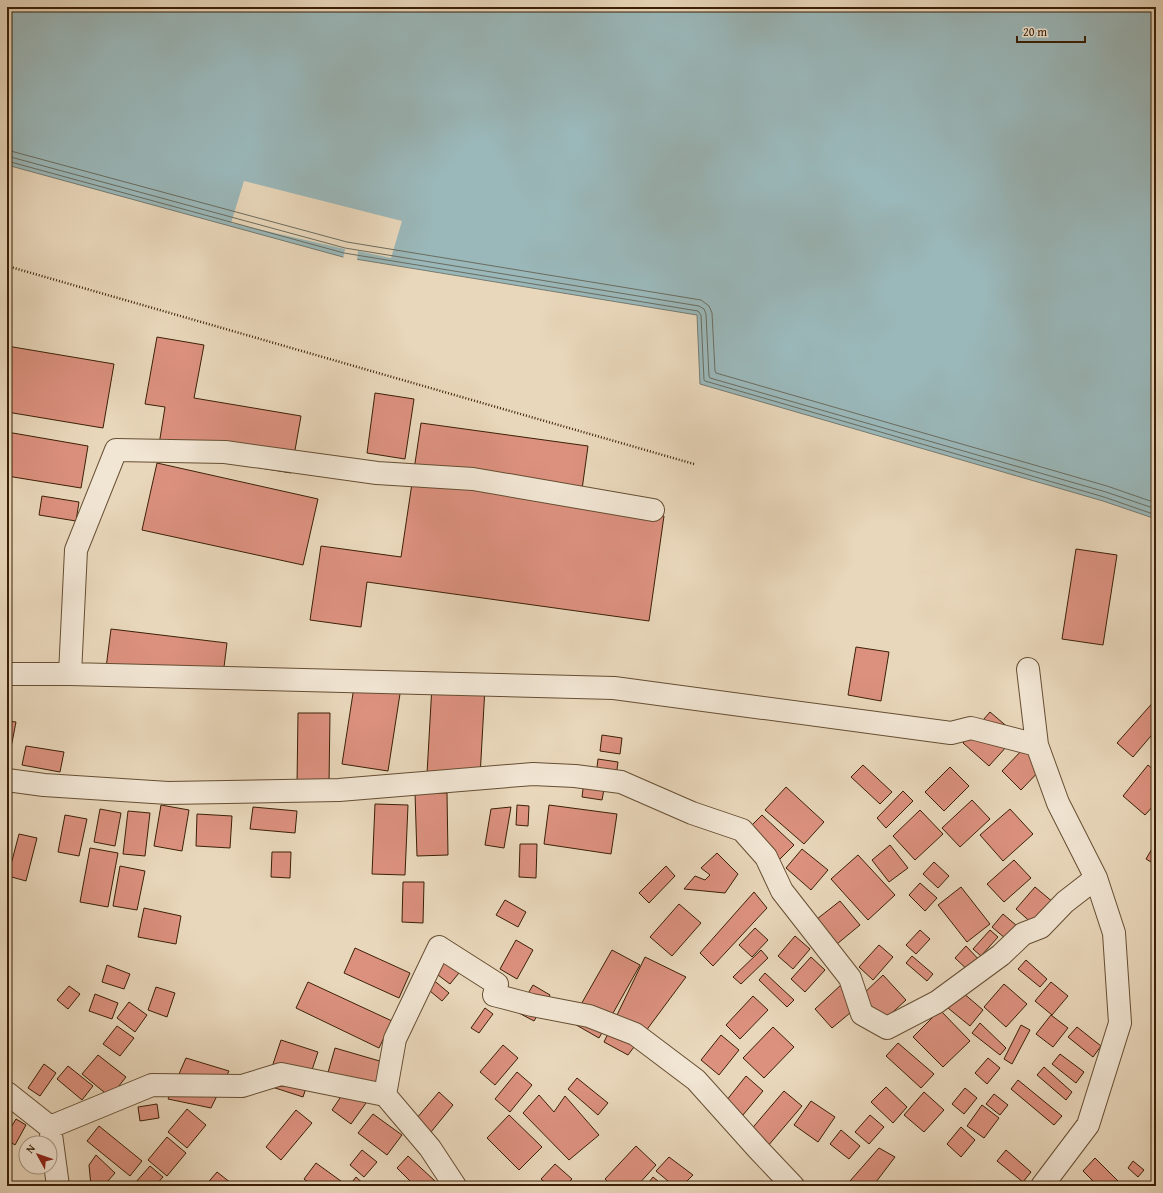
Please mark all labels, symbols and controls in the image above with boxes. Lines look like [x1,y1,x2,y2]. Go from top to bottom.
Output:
scale bar [1017,18,1085,44]
text: 20 m [1023,23,1047,40]
north arrow [18,1135,58,1175]
text: N [22,1140,39,1157]

